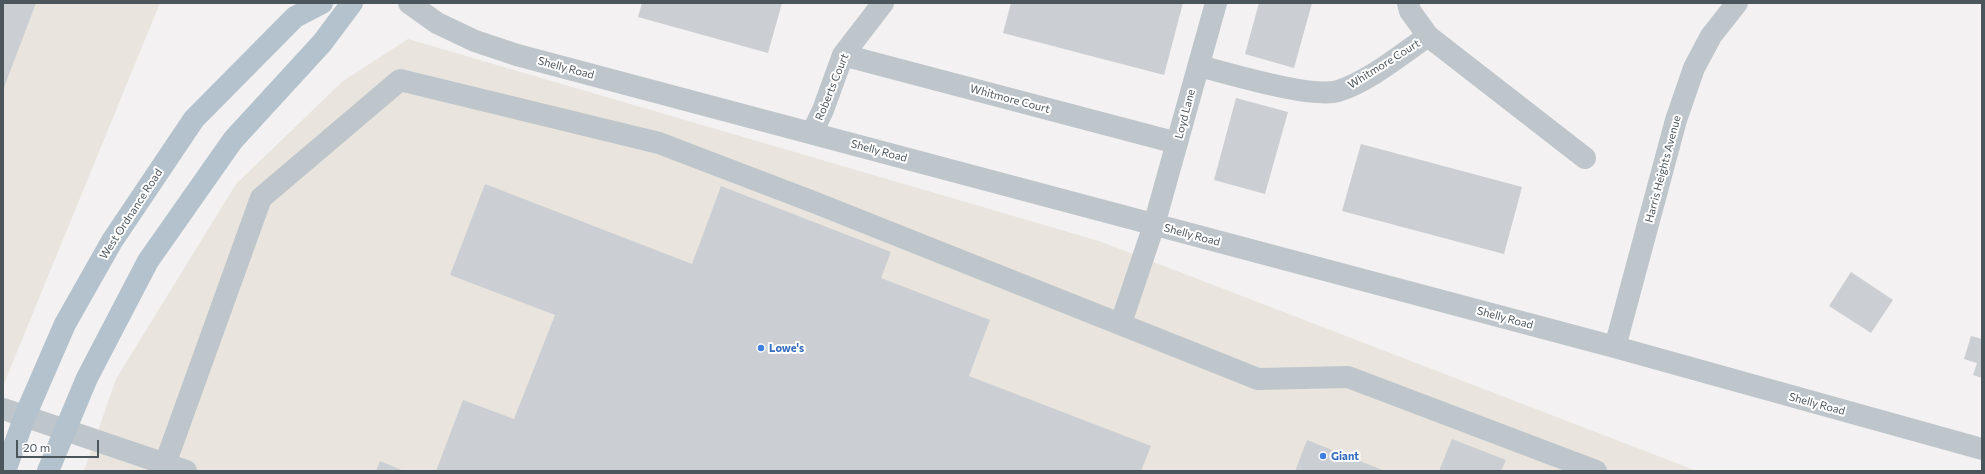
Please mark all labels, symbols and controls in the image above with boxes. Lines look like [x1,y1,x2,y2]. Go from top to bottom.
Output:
street label: Whitmore Court [1346,37,1422,91]
street label: Roberts Court [813,52,851,122]
street label: Shelly Road [536,54,596,82]
street label: Whitmore Court [969,82,1051,116]
street label: Loyd Lane [1172,88,1198,140]
street label: Harris Heights Avenue [1642,114,1684,224]
street label: Shelly Road [849,137,909,165]
street label: West Ordnance Road [97,166,165,262]
street label: Shelly Road [1162,221,1222,249]
street label: Shelly Road [1475,304,1535,332]
place label: Lowe's [769,341,804,355]
marker: Lowe's [756,343,766,353]
street label: Shelly Road [1787,390,1847,418]
scale bar [18,432,101,458]
text: 20 m [23,440,50,454]
place label: Giant [1331,449,1359,463]
marker: Giant [1318,451,1328,461]

